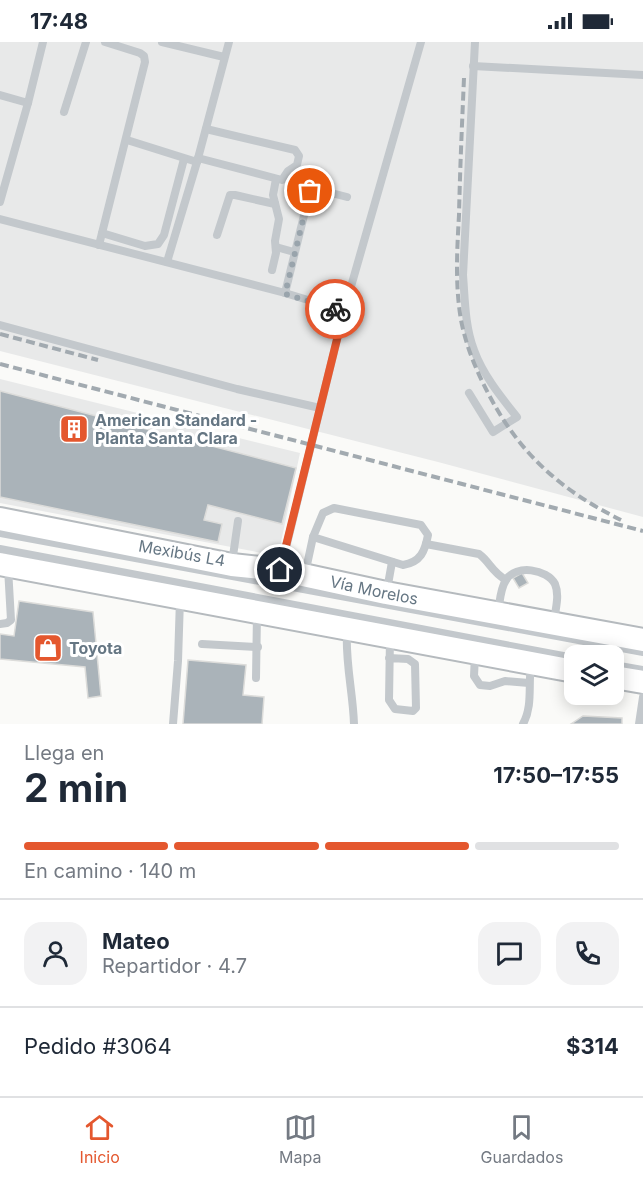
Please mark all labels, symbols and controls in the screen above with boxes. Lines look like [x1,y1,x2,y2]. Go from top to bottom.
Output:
text: 17:48 [30,8,88,34]
pin [284,165,335,216]
icon: bag [293,174,326,207]
courier [305,279,365,339]
icon: bike [319,293,352,326]
place label: American Standard - Planta Santa Clara [95,410,257,448]
building icon: American Standard - Planta Santa Clara [58,413,90,445]
street label: Mexibús L4 [137,536,227,570]
pin [254,544,305,595]
icon: home [263,553,296,586]
street label: Vía Morelos [328,571,420,609]
shop icon: Toyota [32,632,64,664]
place label: Toyota [69,638,122,658]
map controls [564,645,624,705]
button: layers [564,645,624,705]
text: Llega en [24,741,104,765]
text: 17:50–17:55 [493,762,619,788]
text: 2 min [24,764,128,811]
text: En camino · 140 m [24,859,196,883]
button: person [24,922,87,985]
button: chat [478,922,541,985]
button: phone [556,922,619,985]
text: Mateo [102,928,170,954]
text: Repartidor · 4.7 [102,954,247,978]
text: Pedido #3064 [24,1033,172,1059]
text: $314 [566,1033,619,1059]
tab: Inicio [80,1111,120,1167]
tab: Mapa [279,1111,321,1167]
tab: Guardados [481,1111,563,1167]

